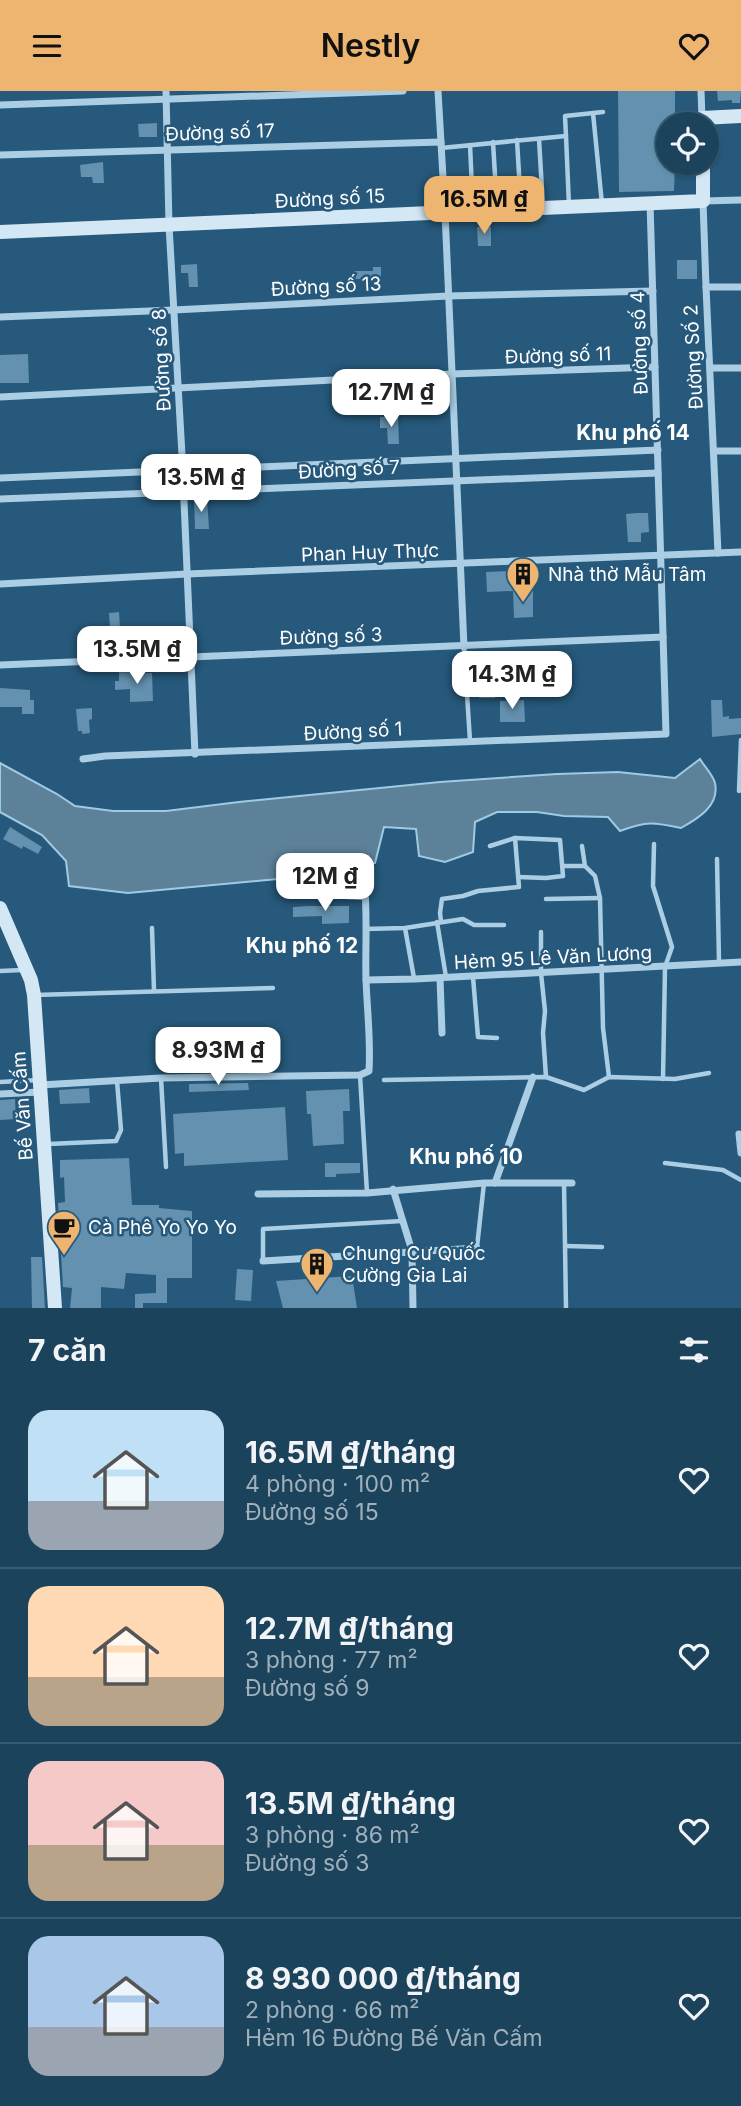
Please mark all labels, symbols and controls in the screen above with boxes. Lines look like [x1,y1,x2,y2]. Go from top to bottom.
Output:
text: Nestly [321,26,420,65]
icon: menu [28,27,66,65]
icon: heart [675,27,713,65]
map controls [656,112,719,175]
button: locate [656,112,719,175]
street label: Đường số 17 [165,119,275,146]
pin: 16.5M ₫ [419,177,549,236]
street label: Đường số 15 [274,184,386,213]
text: 16.5M ₫ [440,185,528,213]
street label: Đường số 13 [270,272,382,301]
street label: Đường số 4 [626,291,653,395]
street label: Đường Số 2 [679,304,708,410]
street label: Đường số 8 [147,308,176,412]
street label: Đường số 11 [504,342,612,369]
pin: 12.7M ₫ [326,369,456,429]
text: 12.7M ₫ [348,378,434,406]
district label: Khu phố 14 [576,420,690,445]
pin: 13.5M ₫ [136,455,266,514]
street label: Đường số 7 [298,455,401,484]
text: 13.5M ₫ [157,463,245,491]
street label: Phan Huy Thực [301,539,439,566]
building icon: Nhà thờ Mẫu Tâm [504,555,542,604]
place label: Nhà thờ Mẫu Tâm [548,563,706,586]
street label: Đường số 3 [279,623,383,650]
pin: 13.5M ₫ [72,627,202,686]
text: 13.5M ₫ [93,635,181,663]
pin: 14.3M ₫ [447,651,577,711]
text: 14.3M ₫ [468,660,556,688]
street label: Đường số 1 [303,717,403,746]
pin: 12M ₫ [276,853,374,913]
text: 12M ₫ [292,862,358,890]
district label: Khu phố 12 [246,933,358,958]
street label: Hẻm 95 Lê Văn Lương [453,941,653,974]
pin: 8.93M ₫ [153,1027,283,1087]
text: 8.93M ₫ [171,1036,265,1064]
street label: Bế Văn Cấm [7,1051,38,1161]
district label: Khu phố 10 [409,1144,523,1169]
cafe icon: Cà Phê Yo Yo Yo [45,1208,83,1257]
place label: Cà Phê Yo Yo Yo [88,1216,237,1239]
place label: Chung Cư Quốc Cường Gia Lai [342,1242,486,1287]
building icon: Chung Cư Quốc Cường Gia Lai [298,1245,336,1294]
icon: filters [675,1331,713,1369]
text: 7 căn [28,1332,107,1368]
text: 16.5M ₫/tháng [245,1434,456,1470]
icon: home [84,1438,168,1522]
icon: heart [675,1461,713,1499]
text: 4 phòng · 100 m² [245,1470,430,1498]
text: Đường số 15 [245,1498,379,1526]
text: 12.7M ₫/tháng [245,1610,454,1646]
icon: home [84,1614,168,1698]
icon: heart [675,1637,713,1675]
text: 3 phòng · 77 m² [245,1646,418,1674]
text: Đường số 9 [245,1674,370,1702]
text: 13.5M ₫/tháng [245,1785,456,1821]
icon: home [84,1789,168,1873]
icon: heart [675,1812,713,1850]
text: 3 phòng · 86 m² [245,1821,420,1849]
text: Đường số 3 [245,1849,370,1877]
text: 8 930 000 ₫/tháng [245,1960,521,1996]
icon: home [84,1964,168,2048]
icon: heart [675,1987,713,2025]
text: 2 phòng · 66 m² [245,1996,420,2024]
text: Hẻm 16 Đường Bế Văn Cấm [245,2024,543,2052]

